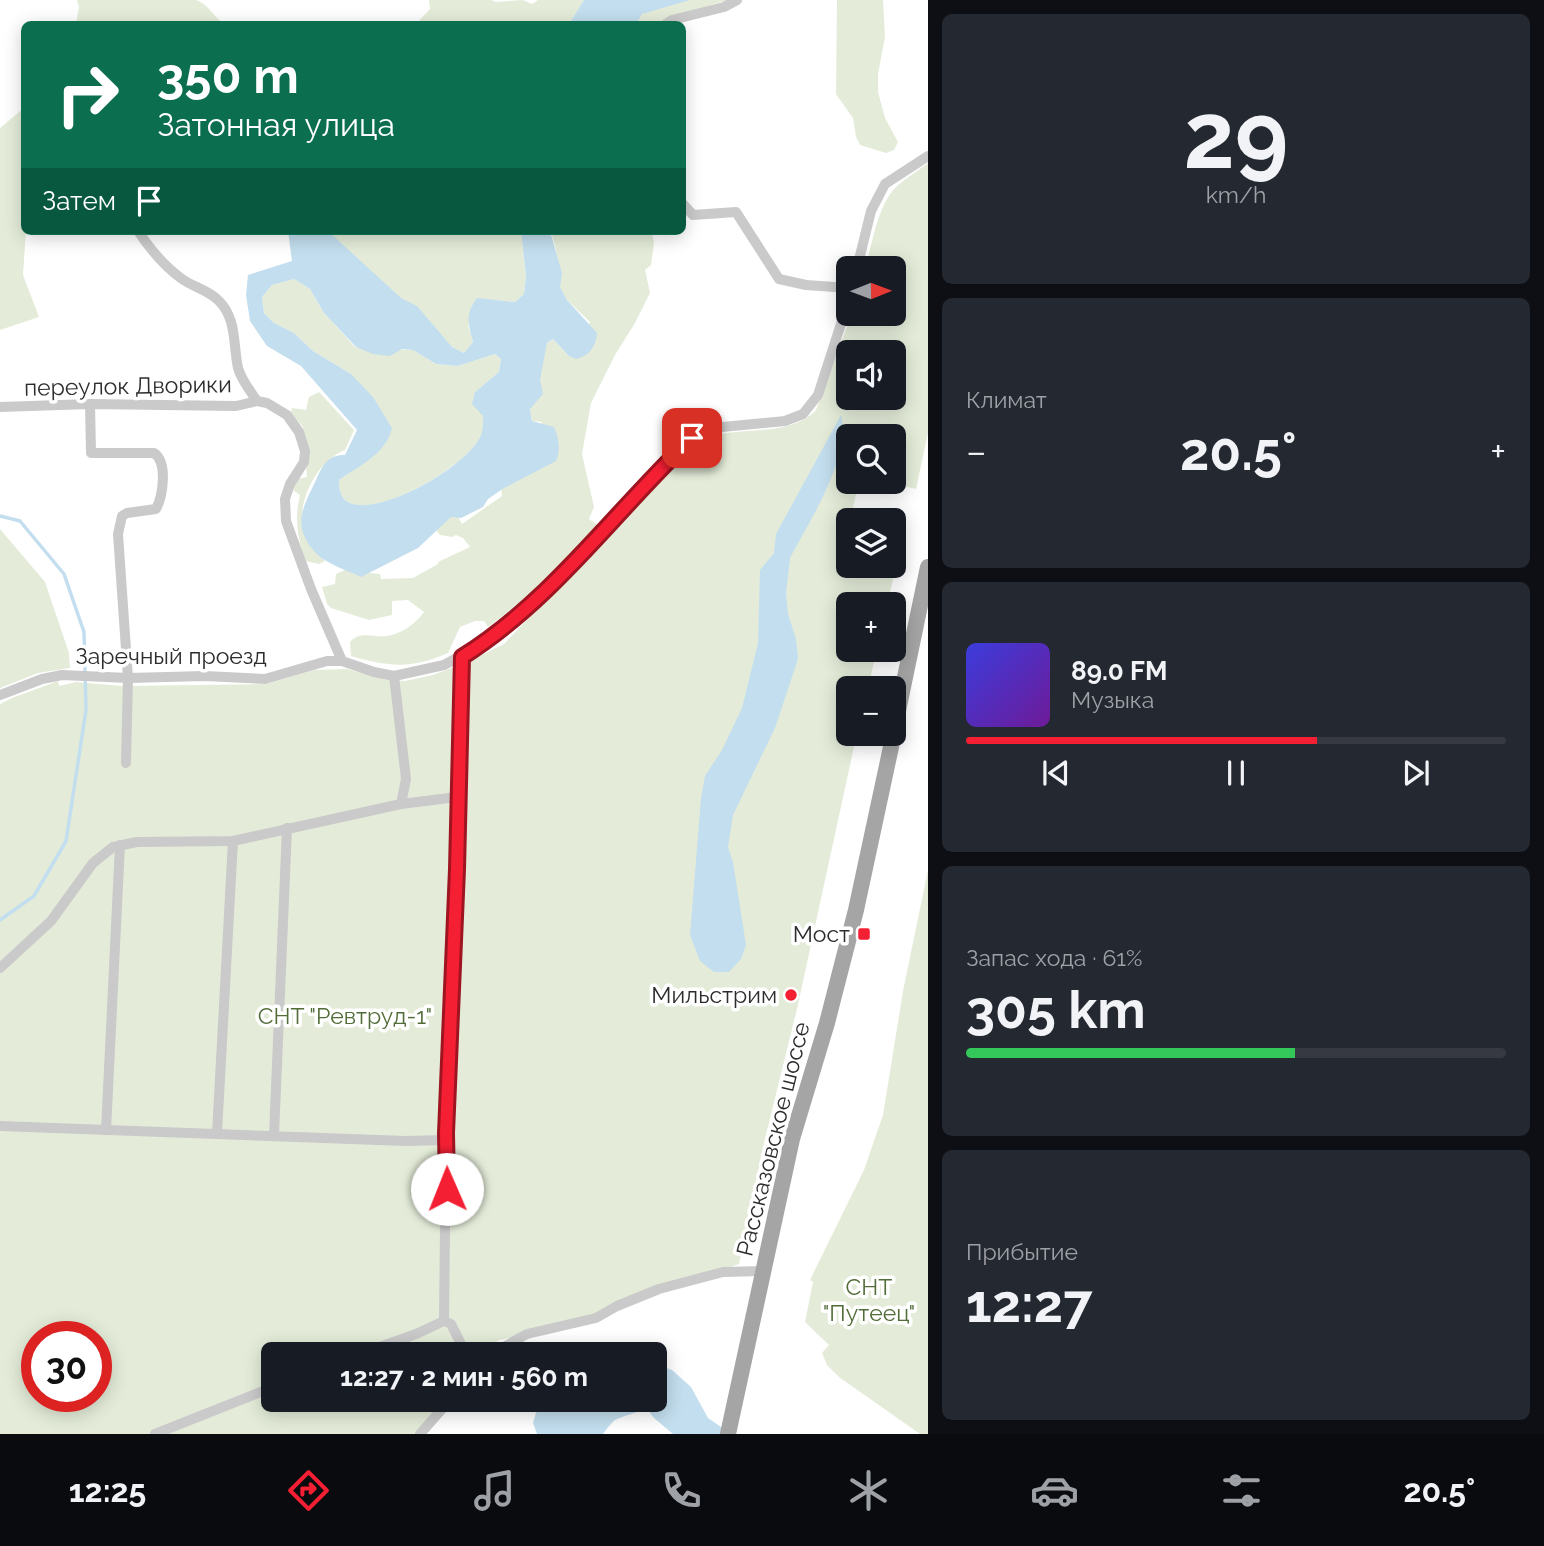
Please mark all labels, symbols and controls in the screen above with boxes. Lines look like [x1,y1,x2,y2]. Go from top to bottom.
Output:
text: 350 m [157,47,299,104]
icon: right [42,49,133,140]
text: 29 [1184,82,1288,189]
text: Затонная улица [157,106,395,143]
text: km/h [1206,181,1266,208]
icon: arrive [130,182,168,220]
text: Затем [42,186,116,216]
north arrow [836,256,906,326]
map controls [836,256,906,746]
button: sound [836,340,906,410]
street label: переулок Дворики [24,370,232,401]
text: Климат [966,386,1047,413]
pin [662,408,722,468]
icon: arrive [673,419,711,457]
text: 20.5° [1180,421,1297,482]
button: search [836,424,906,494]
text: − [966,429,986,474]
text: + [1490,429,1506,474]
button: layers [836,508,906,578]
button: + [836,592,906,662]
street label: Заречный проезд [75,642,267,669]
text: 89.0 FM [1071,656,1168,686]
button: − [836,676,906,746]
text: Музыка [1071,686,1154,713]
icon: previous [1037,754,1075,792]
icon: pause [1217,754,1255,792]
icon: next [1397,754,1435,792]
place label: Мост [793,920,850,947]
marker: Мост [856,926,872,942]
text: Запас хода · 61% [966,944,1143,971]
text: 305 km [966,979,1146,1040]
place label: Мильстрим [651,981,777,1008]
marker: Мильстрим [783,987,799,1003]
park label: СНТ "Ревтруд-1" [258,1002,432,1029]
street label: Рассказовское шоссе [730,1019,815,1259]
position arrow [410,1152,484,1226]
text: Прибытие [966,1238,1078,1265]
park label: СНТ "Путеец" [823,1273,915,1326]
text: 12:27 [966,1273,1092,1334]
speed limit sign: 30 [21,1321,112,1412]
text: 12:27 · 2 мин · 560 m [340,1362,588,1392]
icon: directions [284,1466,333,1515]
icon: music [470,1466,519,1515]
icon: phone [657,1466,706,1515]
icon: climate [844,1466,893,1515]
icon: car [1030,1466,1079,1515]
icon: filters [1217,1466,1266,1515]
text: 12:25 [69,1472,146,1509]
text: 20.5° [1403,1472,1475,1509]

